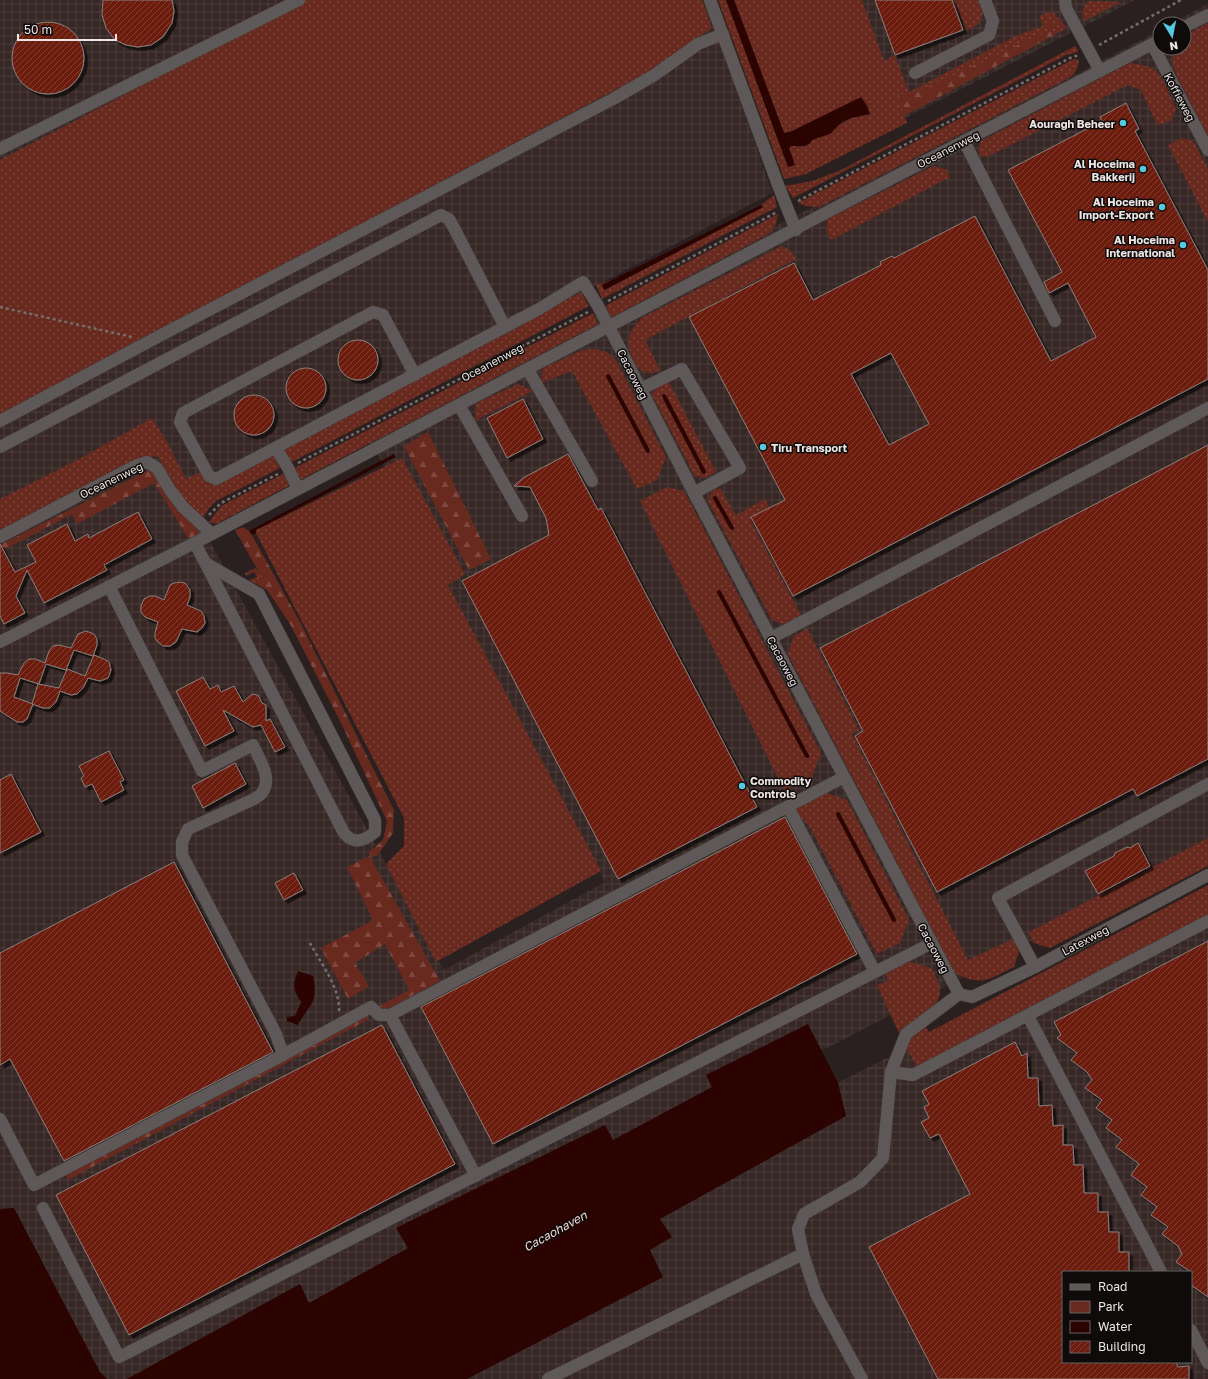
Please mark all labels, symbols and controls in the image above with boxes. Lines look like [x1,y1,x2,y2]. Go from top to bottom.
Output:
scale bar [18,16,116,42]
north arrow [1152,16,1192,56]
text: 50 m [24,22,52,37]
text: N [1169,39,1179,53]
street label: Koffieweg [1162,70,1198,124]
place label: Aouragh Beheer [1029,117,1116,130]
marker: Aouragh Beheer [1118,118,1128,128]
street label: Oceanenweg [915,128,981,170]
place label: Al Hoceima Bakkerij [1074,157,1135,183]
marker: Al Hoceima Bakkerij [1138,164,1148,174]
place label: Al Hoceima Import-Export [1079,195,1155,221]
marker: Al Hoceima Import-Export [1157,202,1167,212]
place label: Al Hoceima International [1106,233,1175,259]
marker: Al Hoceima International [1178,240,1188,250]
street label: Oceanenweg [459,340,525,384]
street label: Cacaoweg [615,347,651,401]
place label: Tiru Transport [771,441,848,454]
marker: Tiru Transport [758,442,768,452]
street label: Oceanenweg [77,459,145,501]
street label: Cacaoweg [765,634,801,688]
place label: Commodity Controls [750,774,812,800]
marker: Commodity Controls [737,781,747,791]
street label: Cacaoweg [916,921,952,975]
street label: Latexweg [1059,922,1111,958]
water label: Cacaohaven [521,1207,590,1255]
legend [1062,1271,1192,1363]
text: Road [1098,1279,1127,1294]
text: Park [1098,1299,1124,1314]
text: Water [1098,1319,1132,1334]
text: Building [1098,1339,1146,1354]

